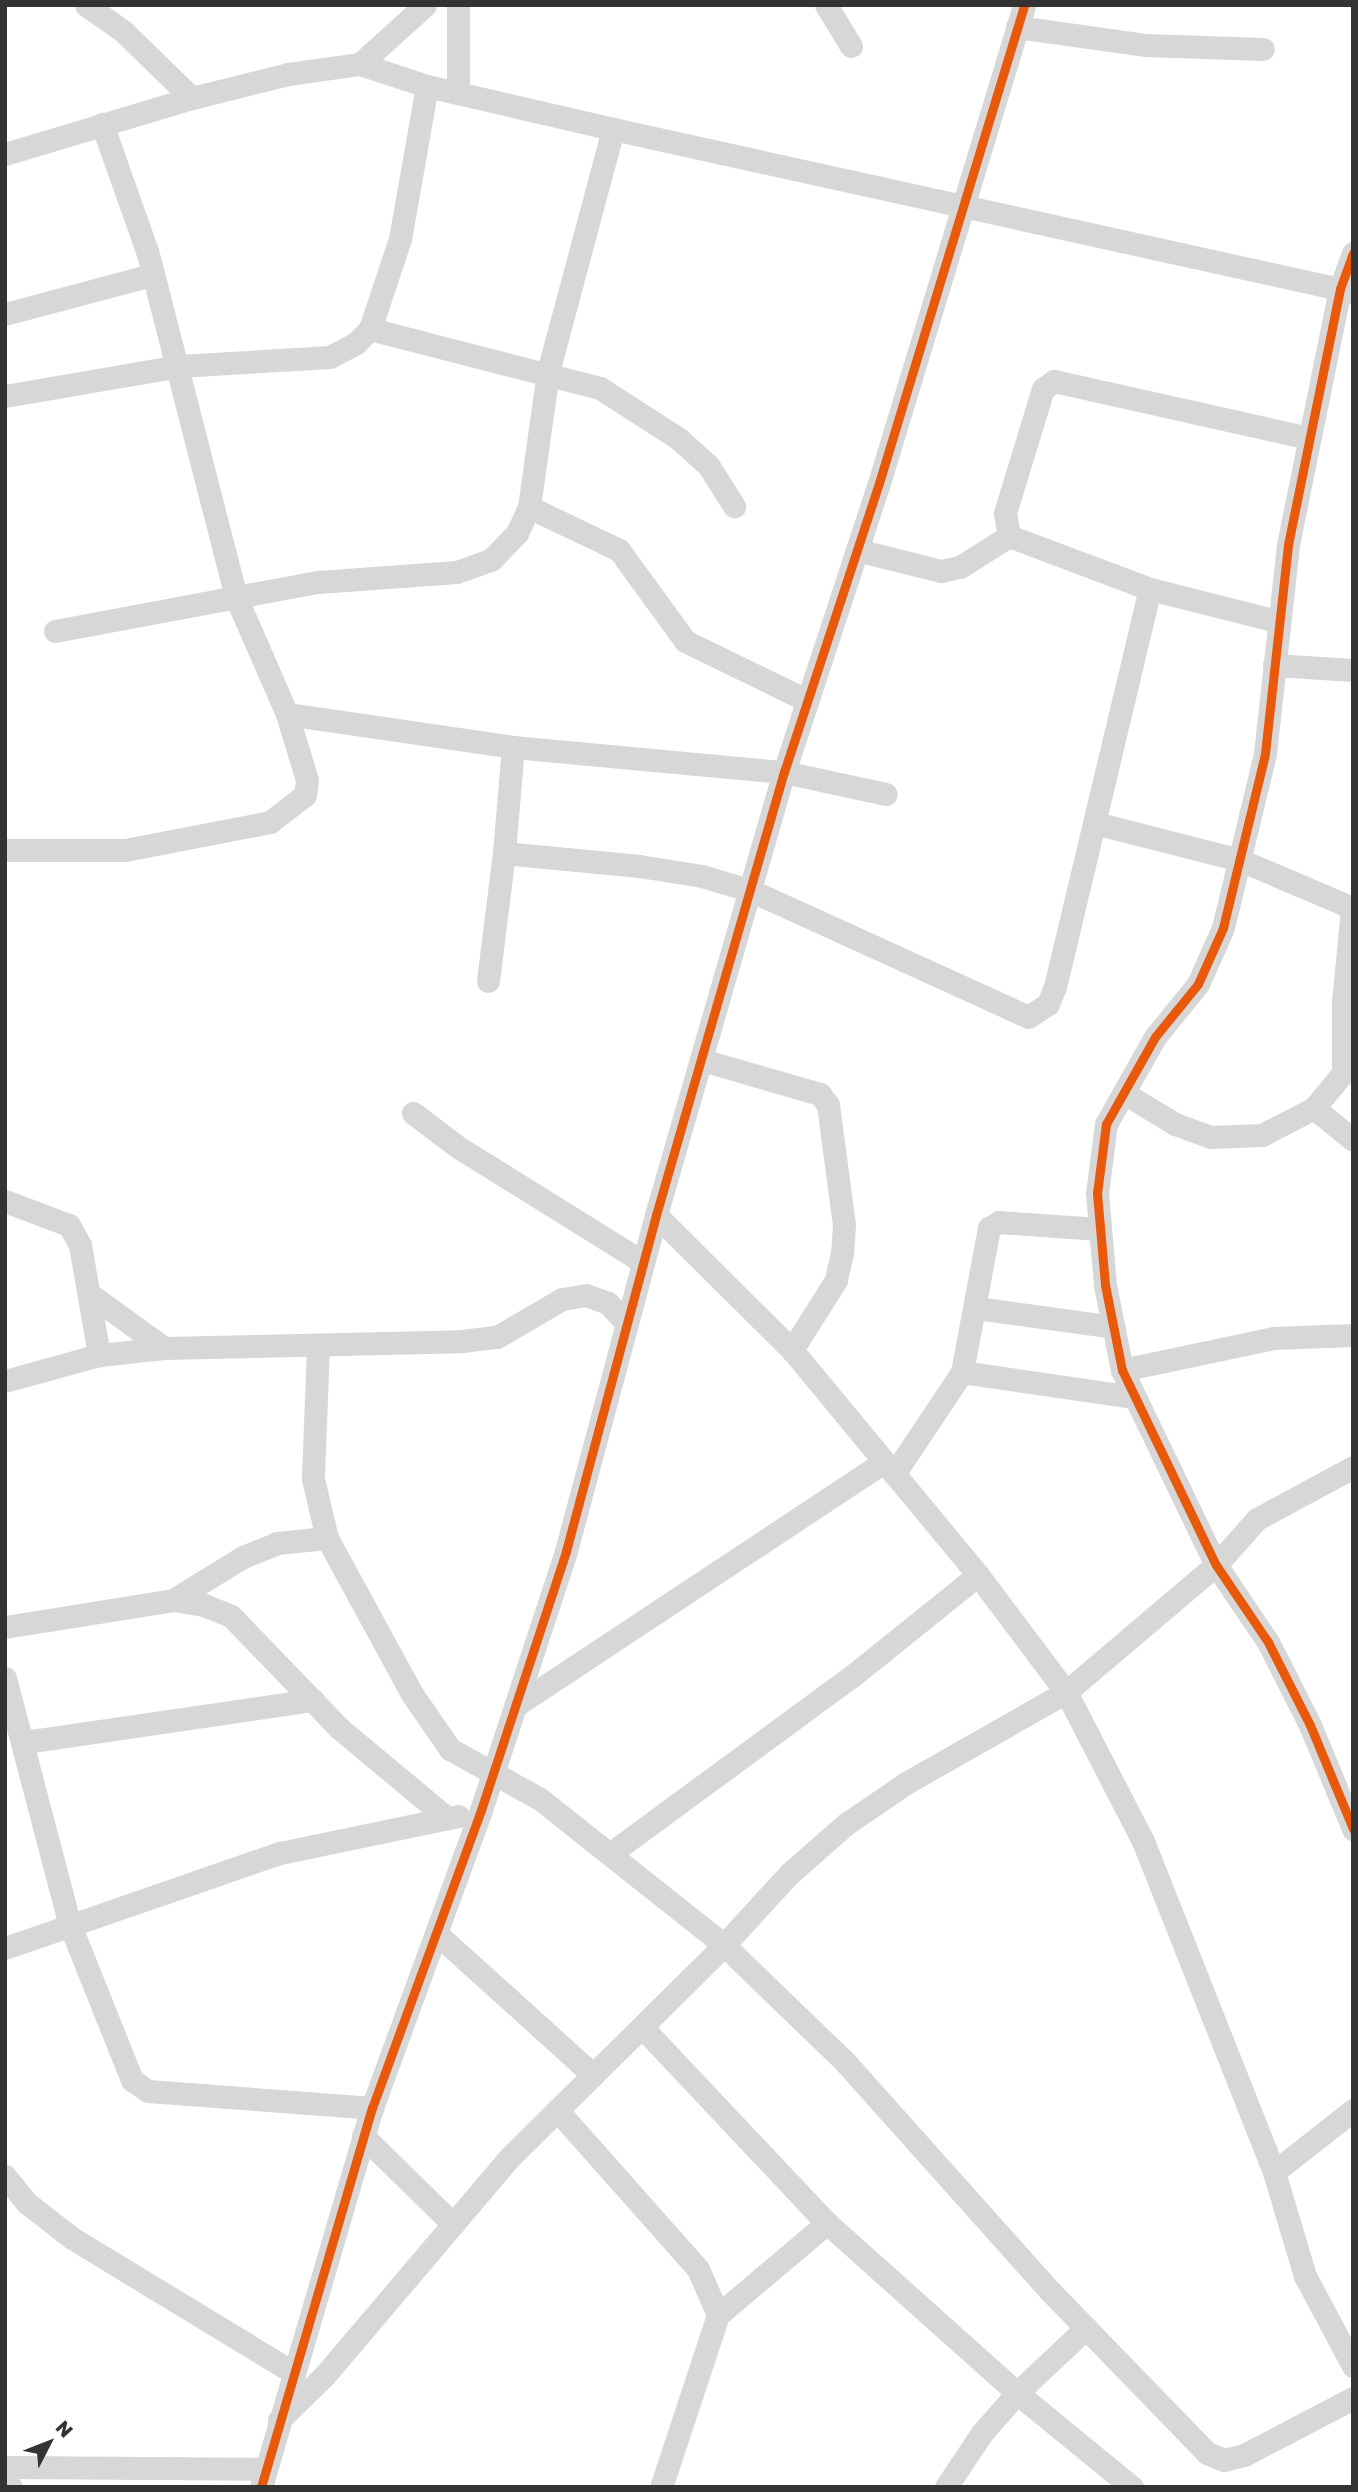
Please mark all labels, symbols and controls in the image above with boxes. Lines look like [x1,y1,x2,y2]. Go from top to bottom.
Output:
north arrow [14,2408,84,2478]
text: N [52,2416,78,2442]

